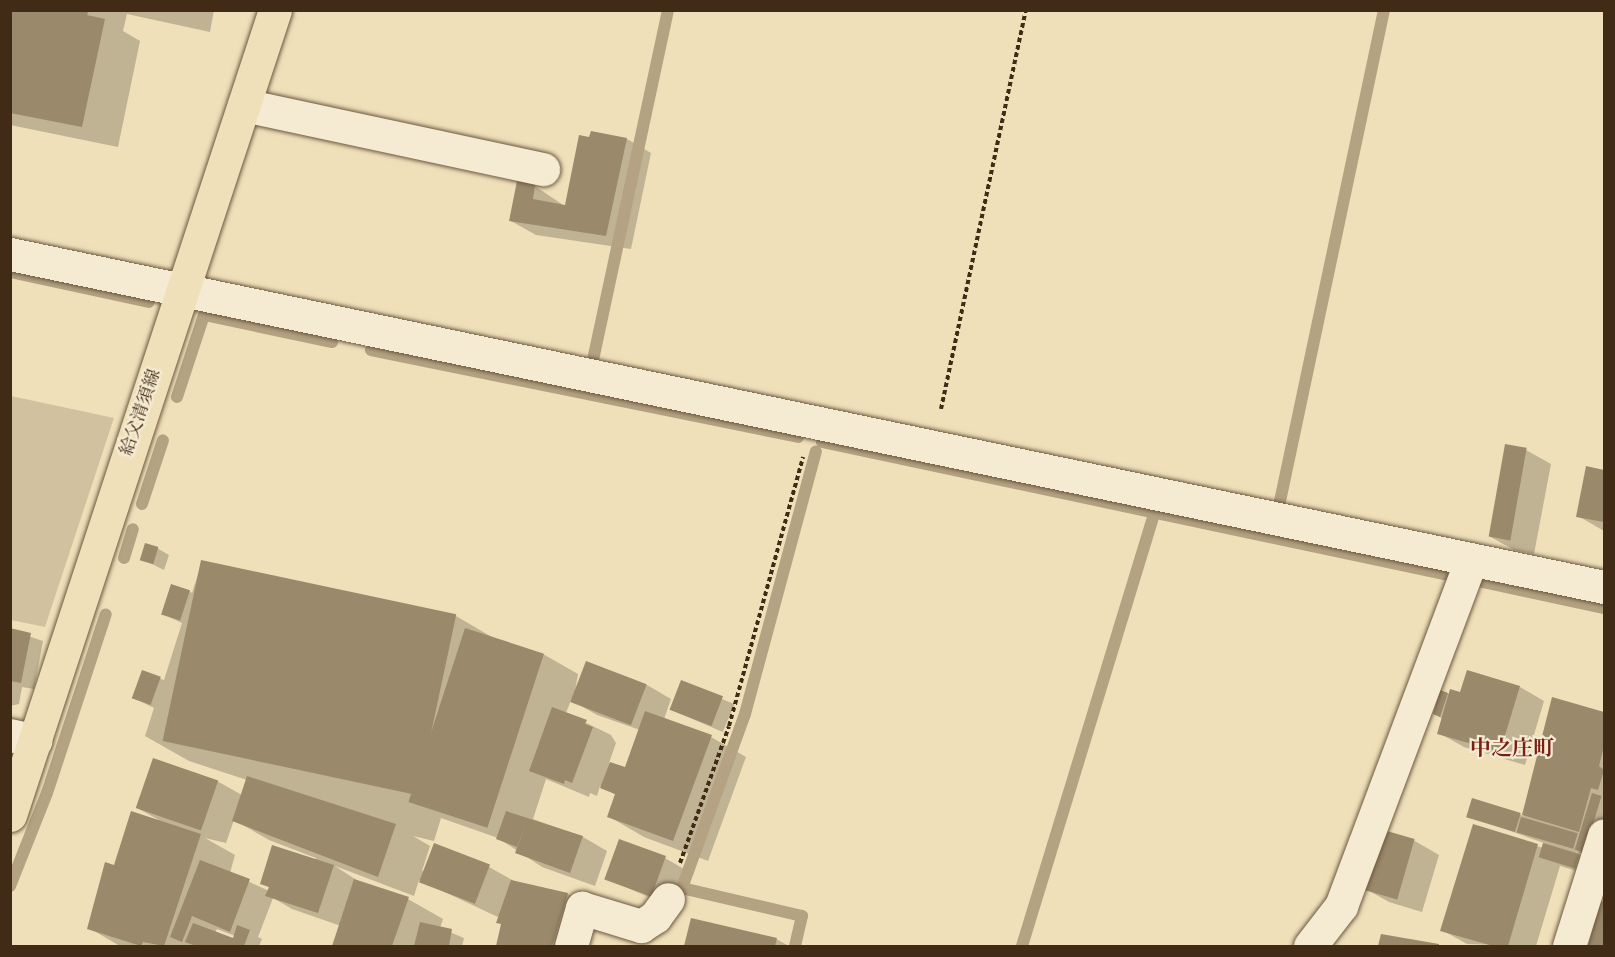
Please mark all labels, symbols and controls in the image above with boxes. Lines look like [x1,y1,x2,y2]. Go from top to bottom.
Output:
street label: 給父清須線 [117,367,167,459]
district label: 中之庄町 [1470,737,1554,763]

